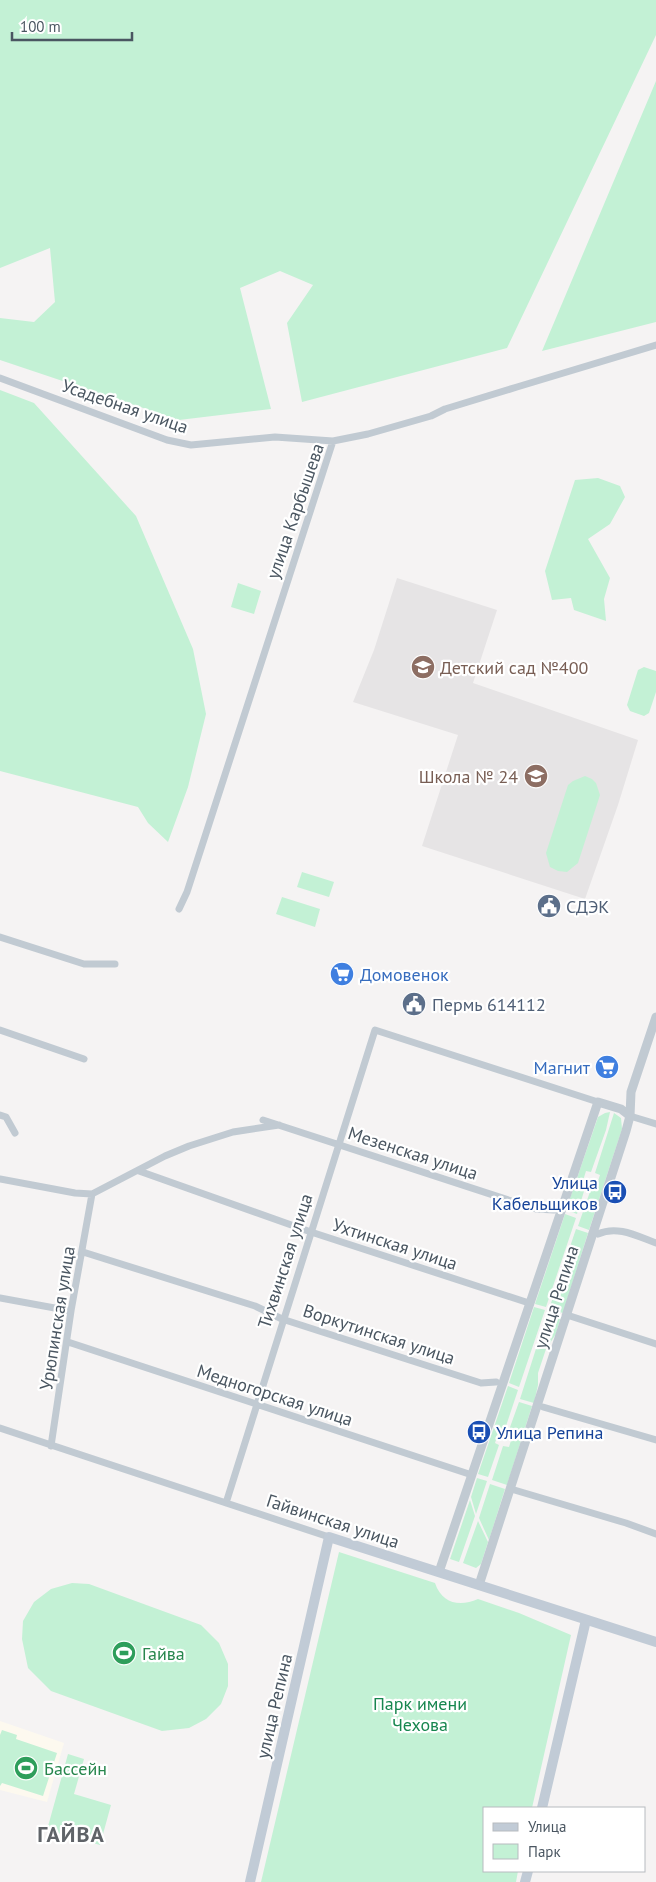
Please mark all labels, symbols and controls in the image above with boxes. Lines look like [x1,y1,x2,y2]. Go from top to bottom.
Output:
scale bar [12,10,132,42]
text: 100 m [20,17,61,36]
street label: Усадебная улица [59,374,191,438]
street label: улица Карбышева [261,440,329,582]
school or university icon: Детский сад №400 [410,654,436,680]
place label: Детский сад №400 [440,656,588,679]
school or university icon: Школа № 24 [523,763,549,789]
place label: Школа № 24 [419,765,518,788]
public building icon: СДЭК [536,893,562,919]
place label: СДЭК [566,895,609,918]
supermarket icon: Домовенок [329,961,355,987]
place label: Домовенок [360,963,449,986]
public building icon: Пермь 614112 [401,991,427,1017]
place label: Пермь 614112 [432,993,546,1016]
supermarket icon: Магнит [594,1054,620,1080]
place label: Магнит [533,1056,591,1079]
street label: Мезенская улица [345,1121,481,1185]
place label: Улица Кабельщиков [492,1171,598,1215]
bus stop icon: Улица Кабельщиков [602,1179,628,1205]
street label: Тихвинская улица [252,1191,318,1331]
street label: Ухтинская улица [330,1213,460,1275]
street label: улица Репина [528,1242,584,1352]
street label: Урюпинская улица [34,1244,80,1392]
street label: Воркутинская улица [300,1299,458,1369]
street label: Медногорская улица [194,1359,356,1431]
bus stop icon: Улица Репина [466,1419,492,1445]
place label: Улица Репина [496,1421,603,1444]
street label: Гайвинская улица [264,1489,402,1553]
sports icon: Гайва [111,1640,137,1666]
place label: Гайва [142,1642,185,1665]
street label: улица Репина [251,1651,297,1761]
park label: Парк имени Чехова [373,1692,467,1736]
sports icon: Бассейн [13,1755,39,1781]
place label: Бассейн [44,1757,107,1780]
legend [483,1807,646,1872]
text: Улица [528,1817,566,1836]
district label: ГАЙВА [37,1820,105,1848]
text: Парк [528,1842,561,1861]

